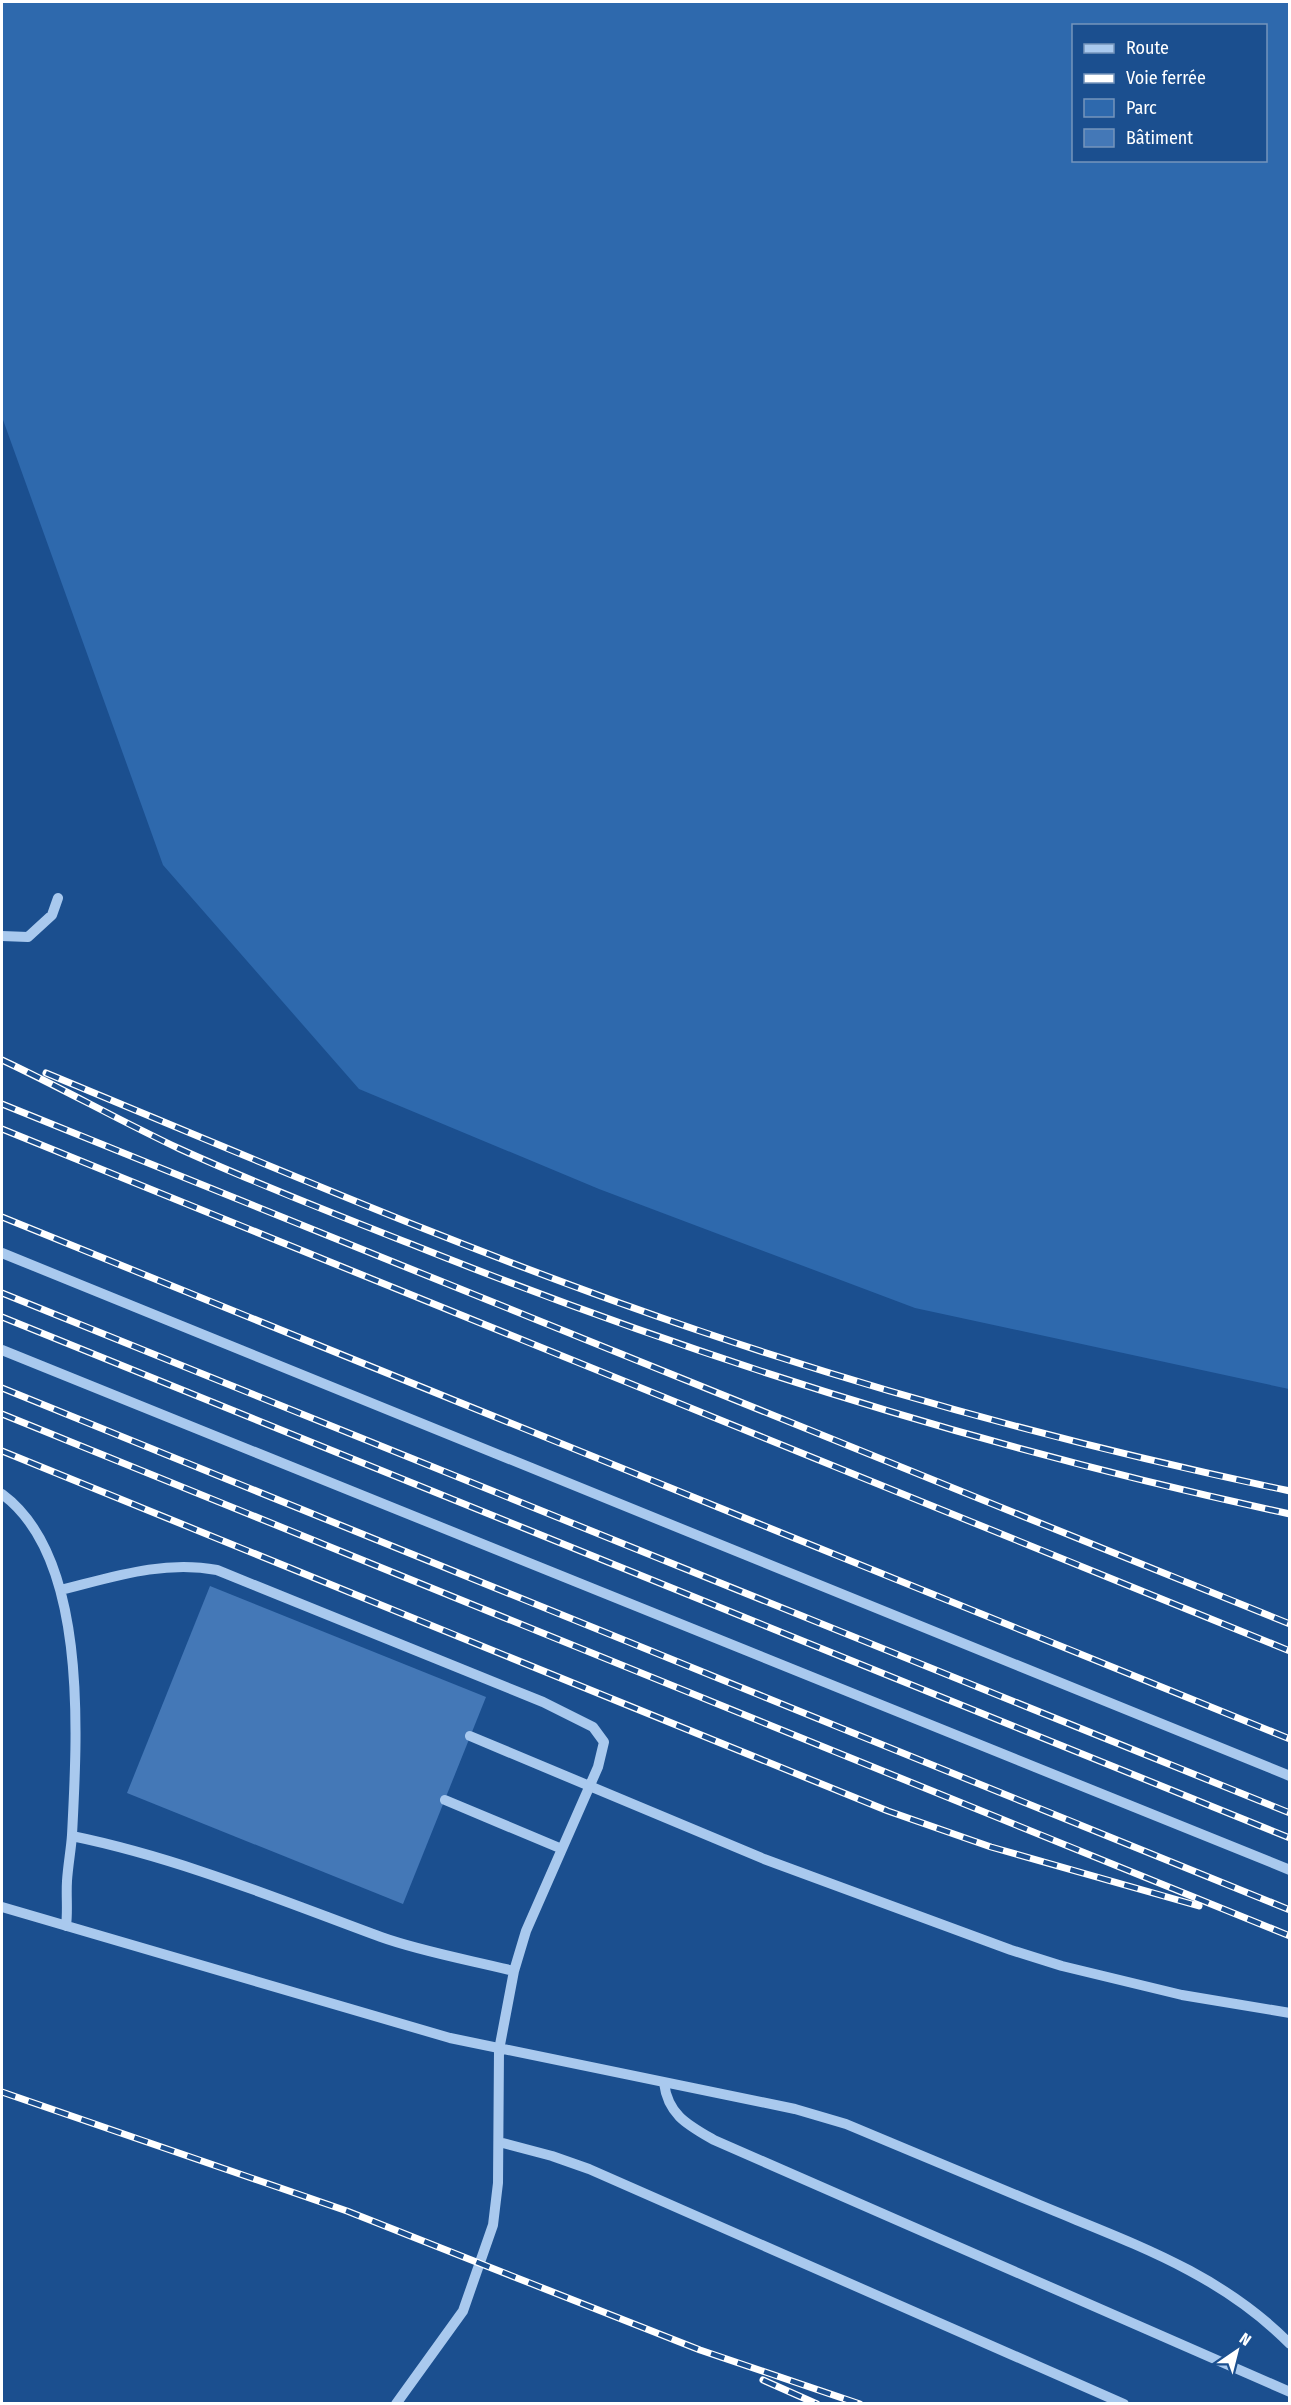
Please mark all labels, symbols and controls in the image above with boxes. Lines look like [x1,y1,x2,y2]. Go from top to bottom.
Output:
legend [1072,24,1267,162]
text: Route [1126,37,1169,59]
text: Voie ferrée [1126,67,1206,89]
text: Parc [1126,97,1157,119]
text: Bâtiment [1126,127,1193,149]
north arrow [1207,2321,1267,2381]
text: N [1236,2329,1255,2350]

